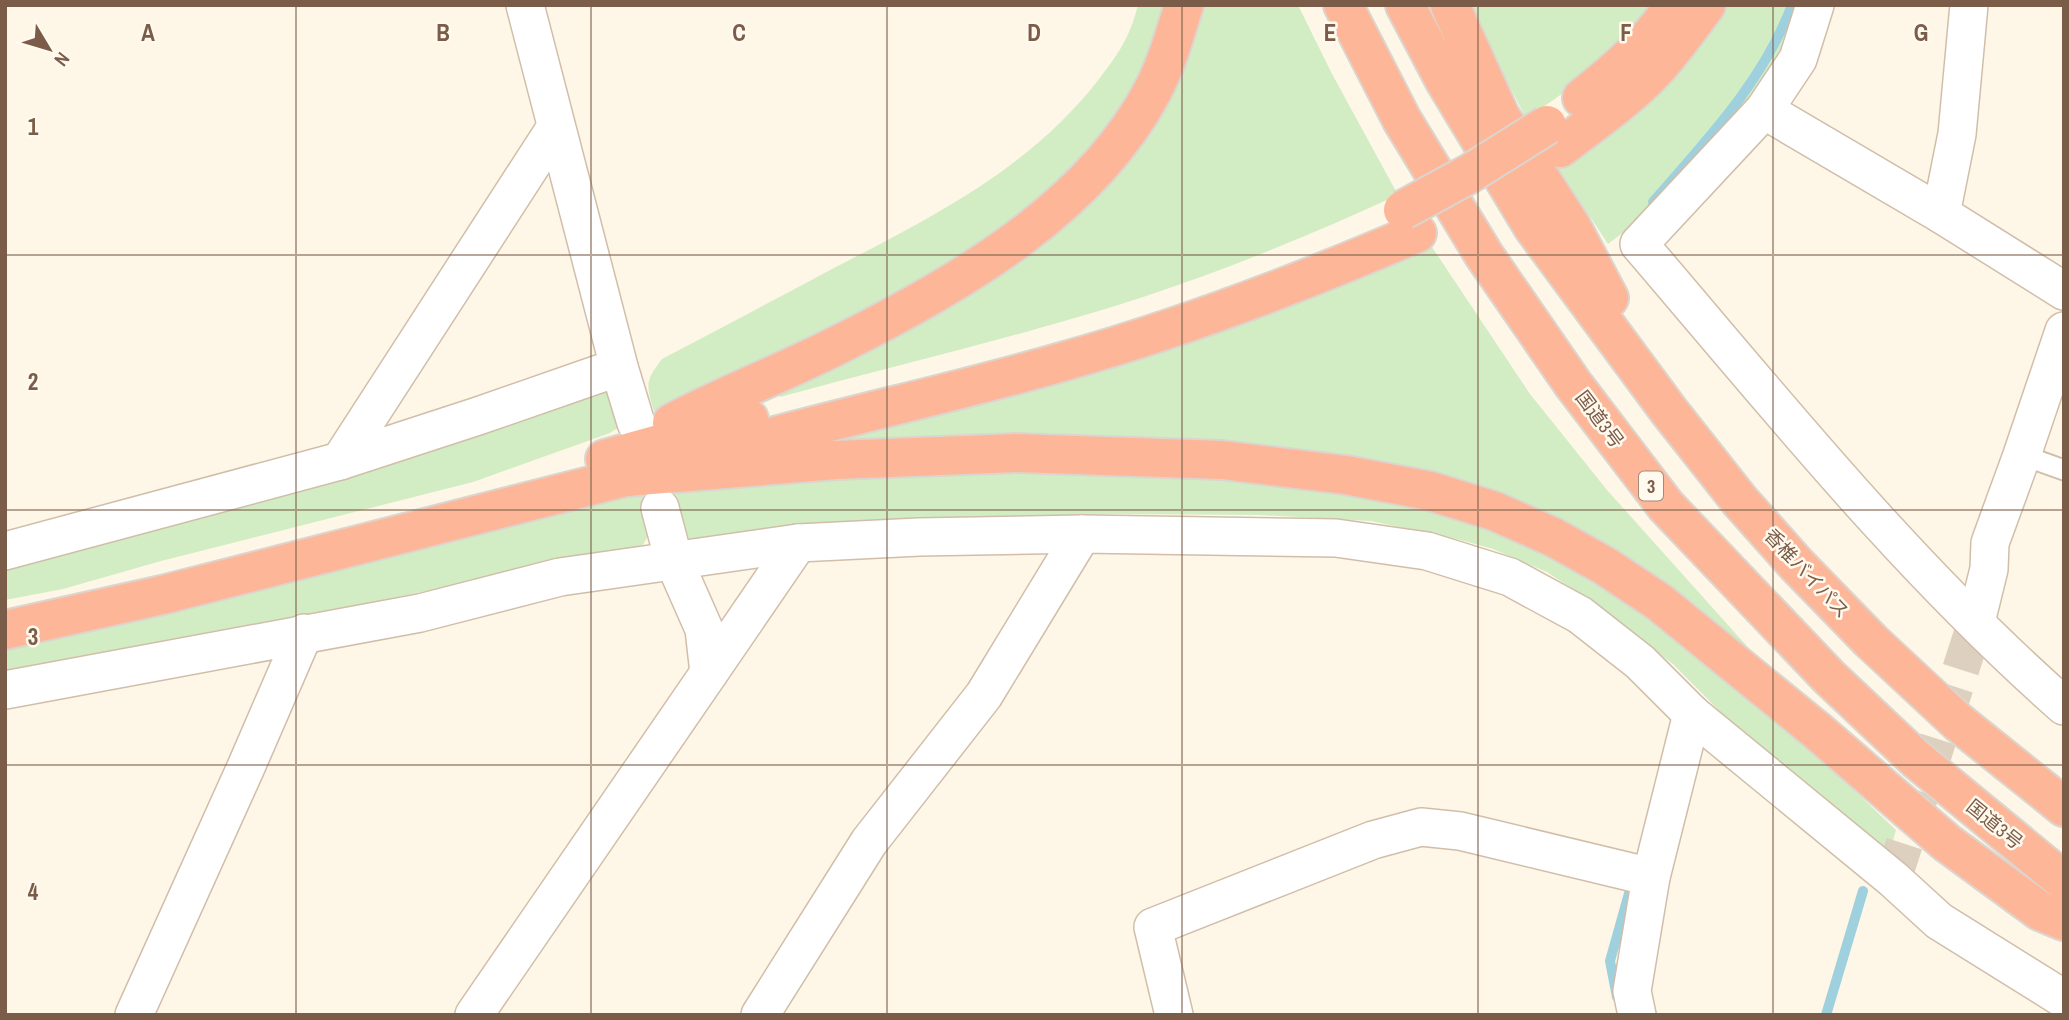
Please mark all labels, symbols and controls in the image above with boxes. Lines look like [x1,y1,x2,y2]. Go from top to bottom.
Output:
north arrow [14,14,84,84]
text: A [141,17,155,48]
text: B [436,17,450,48]
text: C [732,17,746,48]
text: D [1027,17,1041,48]
text: E [1324,17,1336,48]
text: F [1620,17,1632,48]
text: G [1914,17,1928,48]
text: N [49,47,76,72]
text: 1 [28,111,39,142]
text: 2 [28,366,38,397]
street label: 国道3号 [1570,385,1630,453]
road number: 3 [1639,472,1663,500]
street label: 香椎バイパス [1759,523,1855,623]
text: 3 [28,621,38,652]
street label: 国道3号 [1961,793,2029,855]
text: 4 [28,876,39,907]

